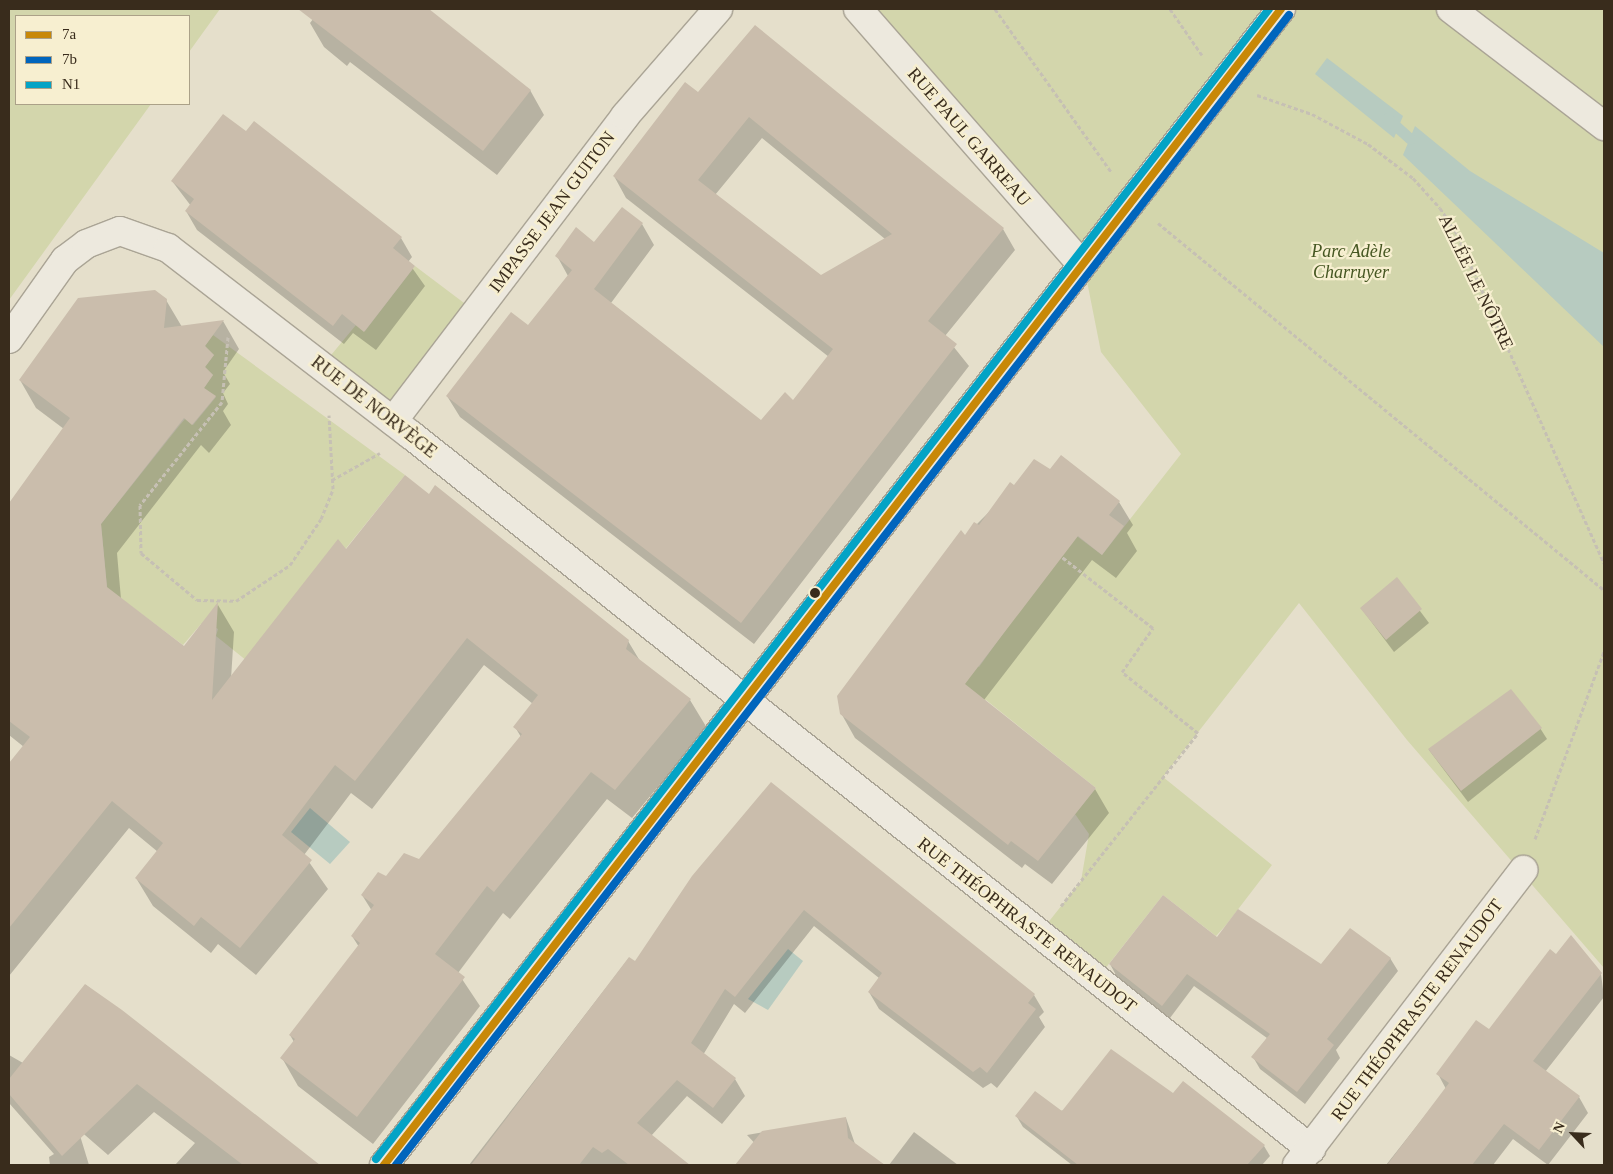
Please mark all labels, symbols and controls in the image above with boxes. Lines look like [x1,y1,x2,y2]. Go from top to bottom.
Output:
legend [15,15,190,105]
text: 7a [62,26,76,42]
text: 7b [62,51,77,67]
street label: RUE PAUL GARREAU [903,63,1035,211]
text: N1 [62,76,80,92]
street label: IMPASSE JEAN GUITON [484,127,620,297]
street label: ALLÉE LE NÔTRE [1434,211,1518,353]
park label: Parc Adèle Charruyer [1311,241,1391,284]
street label: RUE DE NORVÈGE [307,351,441,463]
unlabelled marker [810,588,820,598]
street label: RUE THÉOPHRASTE RENAUDOT [913,833,1141,1017]
street label: RUE THÉOPHRASTE RENAUDOT [1327,895,1507,1125]
north arrow [1548,1109,1598,1159]
text: N [1550,1120,1568,1135]

